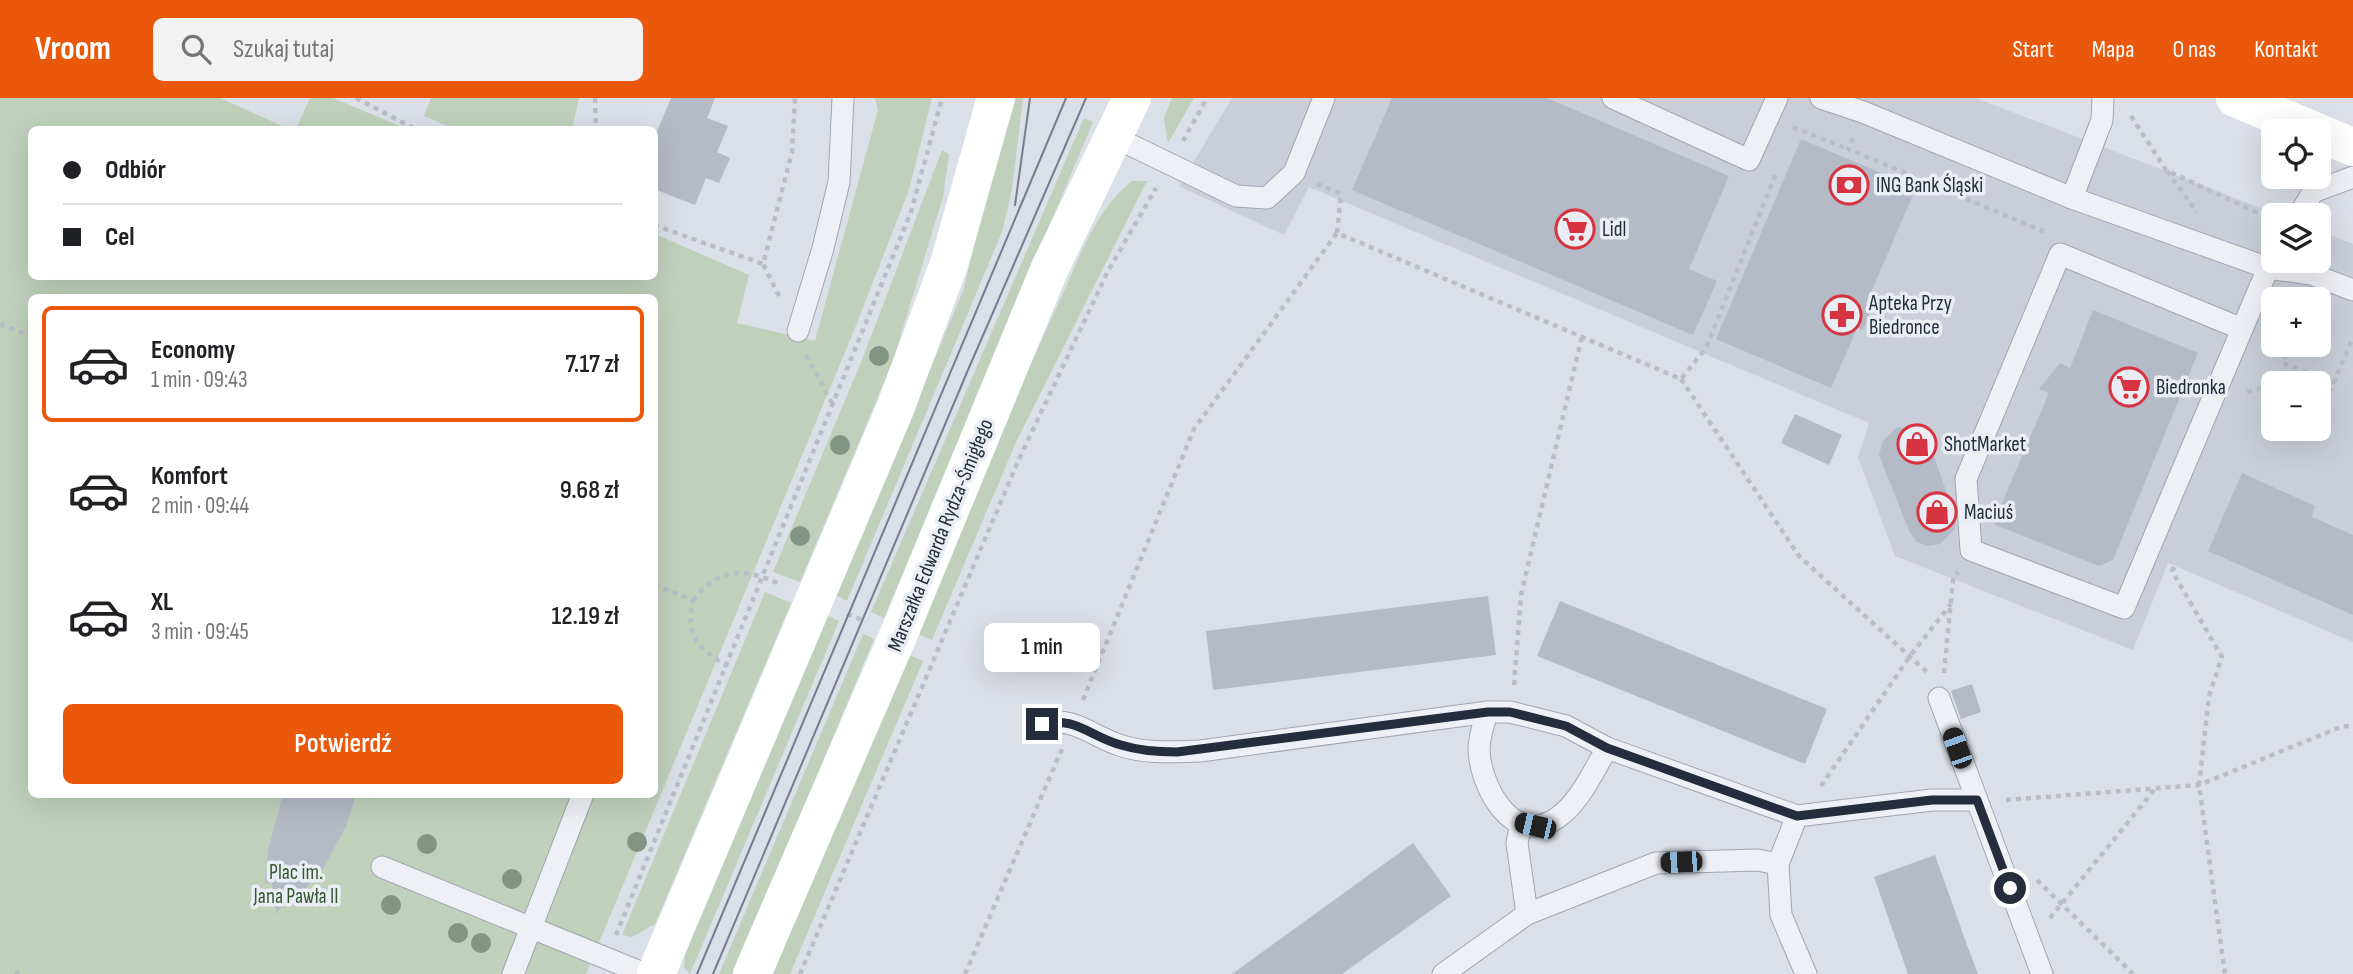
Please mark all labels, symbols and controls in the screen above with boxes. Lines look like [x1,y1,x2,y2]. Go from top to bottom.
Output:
search box [153,18,643,81]
text: Vroom [35,29,111,69]
icon: search [177,30,215,68]
text: Szukaj tutaj [233,34,334,65]
text: Start [2013,35,2054,64]
text: Mapa [2092,35,2134,64]
text: O nas [2172,35,2216,64]
text: Kontakt [2254,35,2318,64]
map controls [2261,119,2331,441]
button: locate [2261,119,2331,189]
text: Odbiór [105,155,166,186]
bank icon: ING Bank Śląski [1828,164,1870,206]
place label: ING Bank Śląski [1876,173,1983,198]
button: layers [2261,203,2331,273]
supermarket icon: Lidl [1554,208,1596,250]
place label: Lidl [1602,217,1626,242]
text: Cel [105,222,135,253]
button: + [2261,287,2331,357]
place label: Apteka Przy Biedronce [1868,291,1952,340]
pharmacy icon: Apteka Przy Biedronce [1821,294,1863,336]
icon: car [67,333,130,396]
text: Economy [151,335,235,366]
text: 7.17 zł [565,349,619,380]
text: 1 min · 09:43 [151,366,248,394]
supermarket icon: Biedronka [2108,366,2150,408]
button: − [2261,371,2331,441]
place label: Biedronka [2156,375,2226,400]
street label: Marszałka Edwarda Rydza-Śmigłego [882,415,999,655]
shop icon: ShotMarket [1896,423,1938,465]
place label: ShotMarket [1944,432,2026,457]
icon: car [67,459,130,522]
text: Komfort [151,461,228,492]
text: 9.68 zł [560,475,619,506]
shop icon: Maciuś [1916,491,1958,533]
text: 2 min · 09:44 [151,492,249,520]
place label: Maciuś [1964,500,2013,525]
icon: car [67,585,130,648]
text: XL [151,587,173,618]
text: 12.19 zł [551,601,619,632]
text: 3 min · 09:45 [151,618,249,646]
callout: 1 min [984,622,1100,672]
text: 1 min [1021,633,1063,661]
button: Potwierdź [63,704,623,784]
route end [1026,708,1058,740]
car [1940,725,1975,771]
car [1513,811,1558,841]
car [1660,851,1703,873]
park label: Plac im. Jana Pawła II [253,860,339,909]
route start [1994,872,2026,904]

